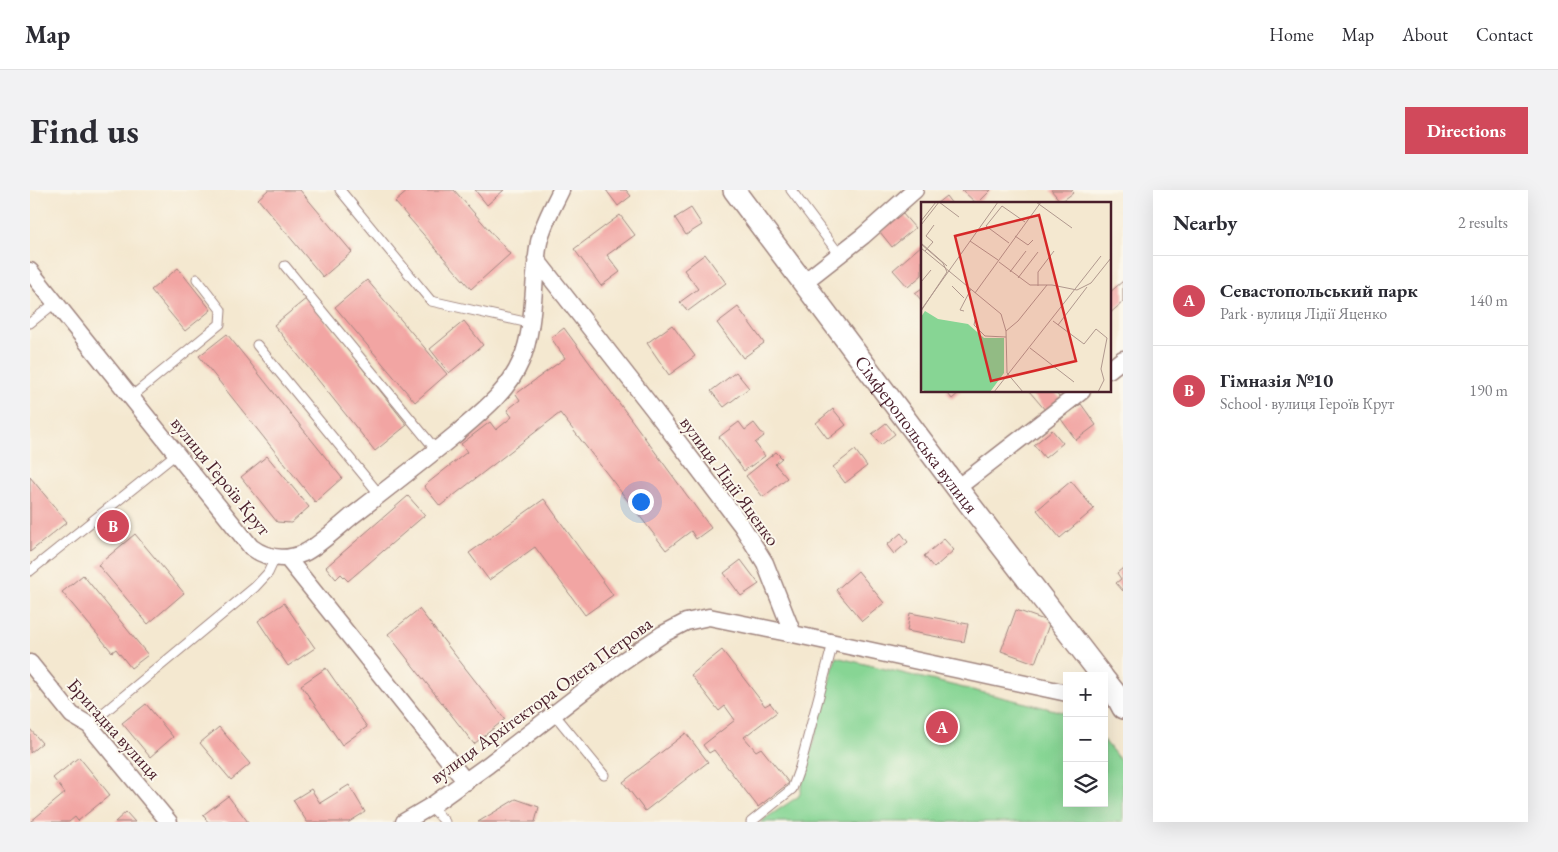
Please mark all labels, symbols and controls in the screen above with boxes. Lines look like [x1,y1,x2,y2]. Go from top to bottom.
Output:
text: Map [25,19,70,50]
text: Home [1269,23,1314,46]
text: Map [1342,23,1374,46]
text: About [1402,23,1448,46]
text: Contact [1476,23,1533,46]
button: Directions [1405,107,1528,154]
text: Find us [30,108,139,153]
inset map [921,202,1110,392]
text: Nearby [1173,209,1237,236]
text: 2 results [1458,212,1508,233]
text: Севастопольський парк [1220,278,1418,303]
text: A [1183,290,1195,311]
text: 140 m [1469,290,1508,311]
text: Park · вулиця Лідії Яценко [1220,303,1387,324]
street label: Сімферопольська вулиця [849,350,985,519]
text: Гімназія №10 [1220,368,1333,393]
text: B [1184,380,1194,401]
text: 190 m [1469,380,1508,401]
text: School · вулиця Героїв Крут [1220,393,1394,414]
street label: вулиця Героїв Крут [165,411,277,541]
street label: вулиця Лідії Яценко [674,411,786,551]
your location [628,489,654,515]
pin: B [97,507,129,545]
street label: вулиця Архітектора Олега Петрова [425,611,657,789]
map controls [1063,672,1108,807]
button: + [1063,672,1108,717]
street label: Бригадна вулиця [62,673,167,785]
pin: A [926,708,958,746]
button: − [1063,717,1108,762]
button: layers [1063,762,1108,807]

